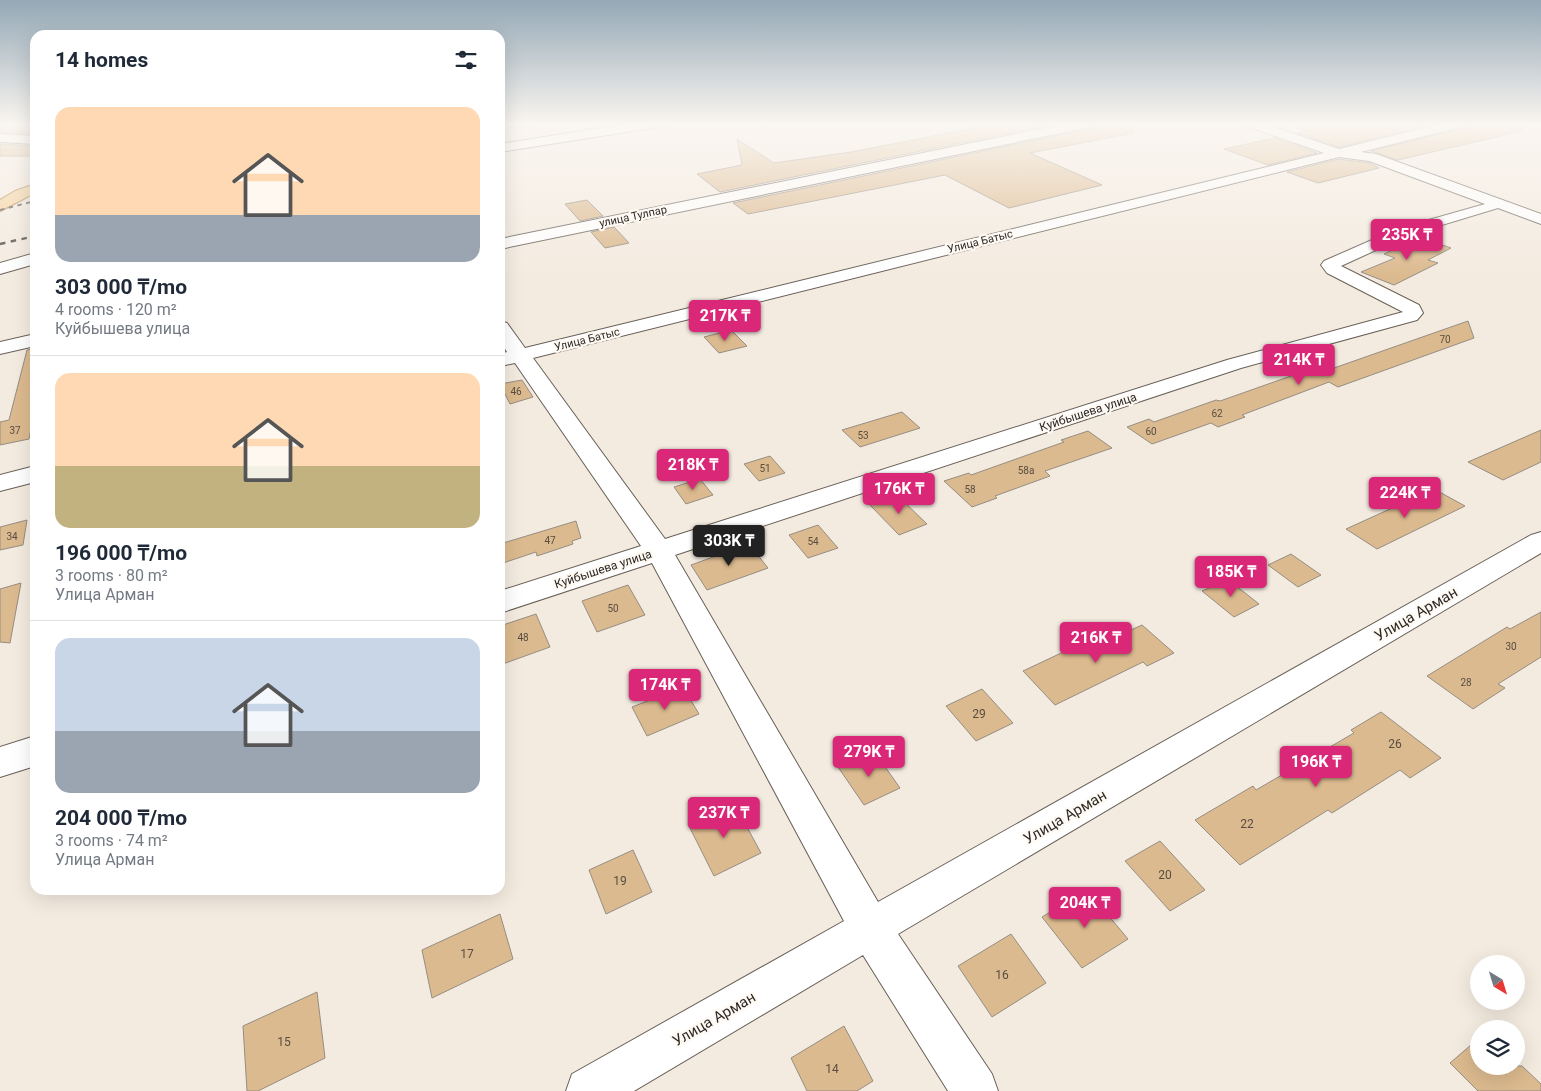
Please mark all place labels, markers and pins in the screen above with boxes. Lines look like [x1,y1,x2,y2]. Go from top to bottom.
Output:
pin: 235K ₸ [1366,218,1448,261]
pin: 217K ₸ [684,300,766,342]
pin: 214K ₸ [1258,344,1340,386]
pin: 218K ₸ [652,448,734,491]
pin: 176K ₸ [858,472,940,515]
pin: 224K ₸ [1364,476,1446,519]
pin: 303K ₸ [688,524,770,567]
pin: 185K ₸ [1190,556,1272,598]
pin: 216K ₸ [1055,622,1137,664]
pin: 174K ₸ [624,668,706,711]
pin: 279K ₸ [828,736,910,778]
pin: 196K ₸ [1275,746,1357,788]
pin: 237K ₸ [683,796,765,839]
pin: 204K ₸ [1044,886,1126,929]

